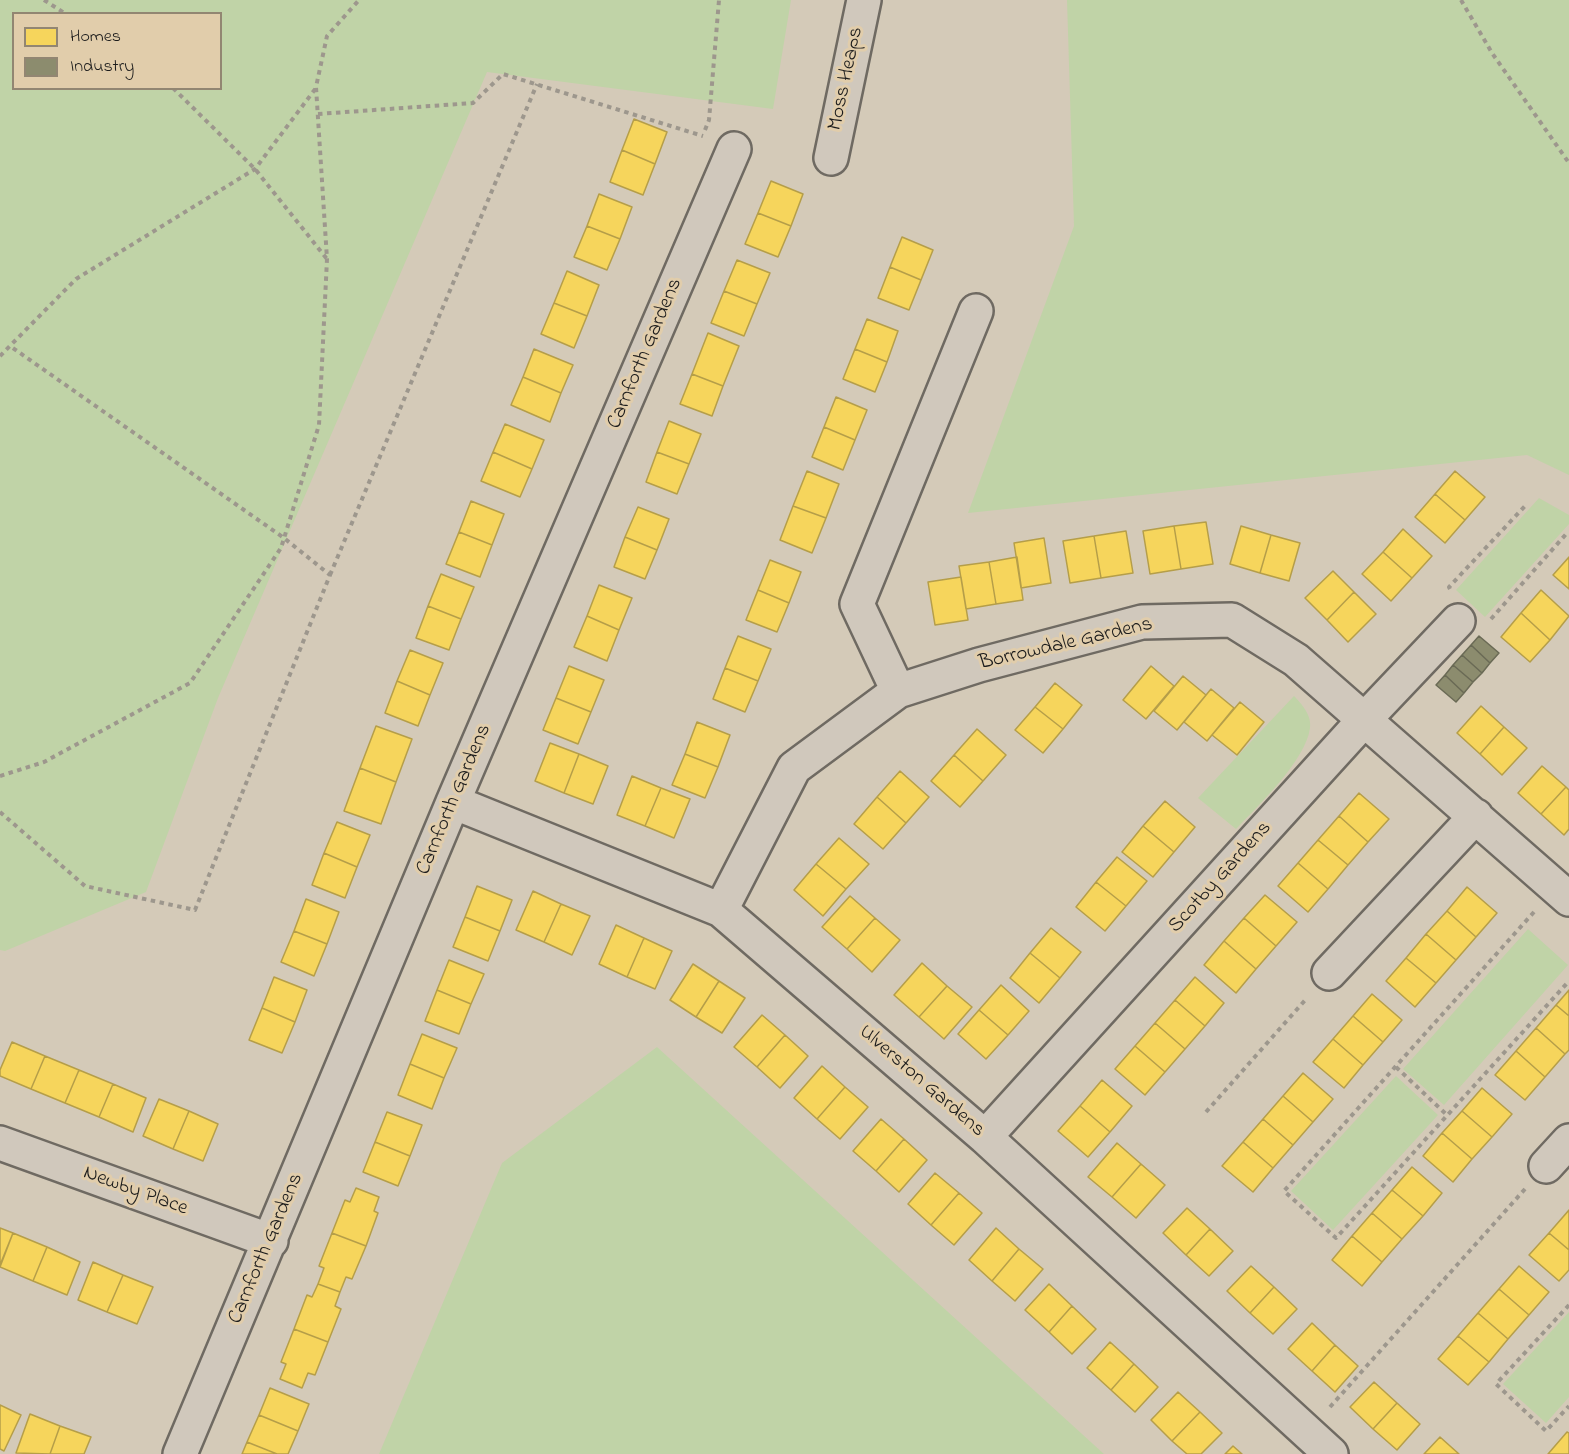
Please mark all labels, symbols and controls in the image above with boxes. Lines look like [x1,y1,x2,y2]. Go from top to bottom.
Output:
legend [12,12,222,90]
text: Homes [70,24,121,50]
street label: Moss Heaps [824,25,870,133]
text: Industry [70,54,134,80]
street label: Carnforth Gardens [603,275,689,433]
street label: Borrowdale Gardens [977,613,1155,677]
street label: Carnforth Gardens [412,721,498,879]
street label: Scotby Gardens [1164,817,1278,939]
street label: Ulverston Gardens [853,1020,989,1144]
street label: Newby Place [79,1161,191,1223]
street label: Carnforth Gardens [224,1170,310,1328]

